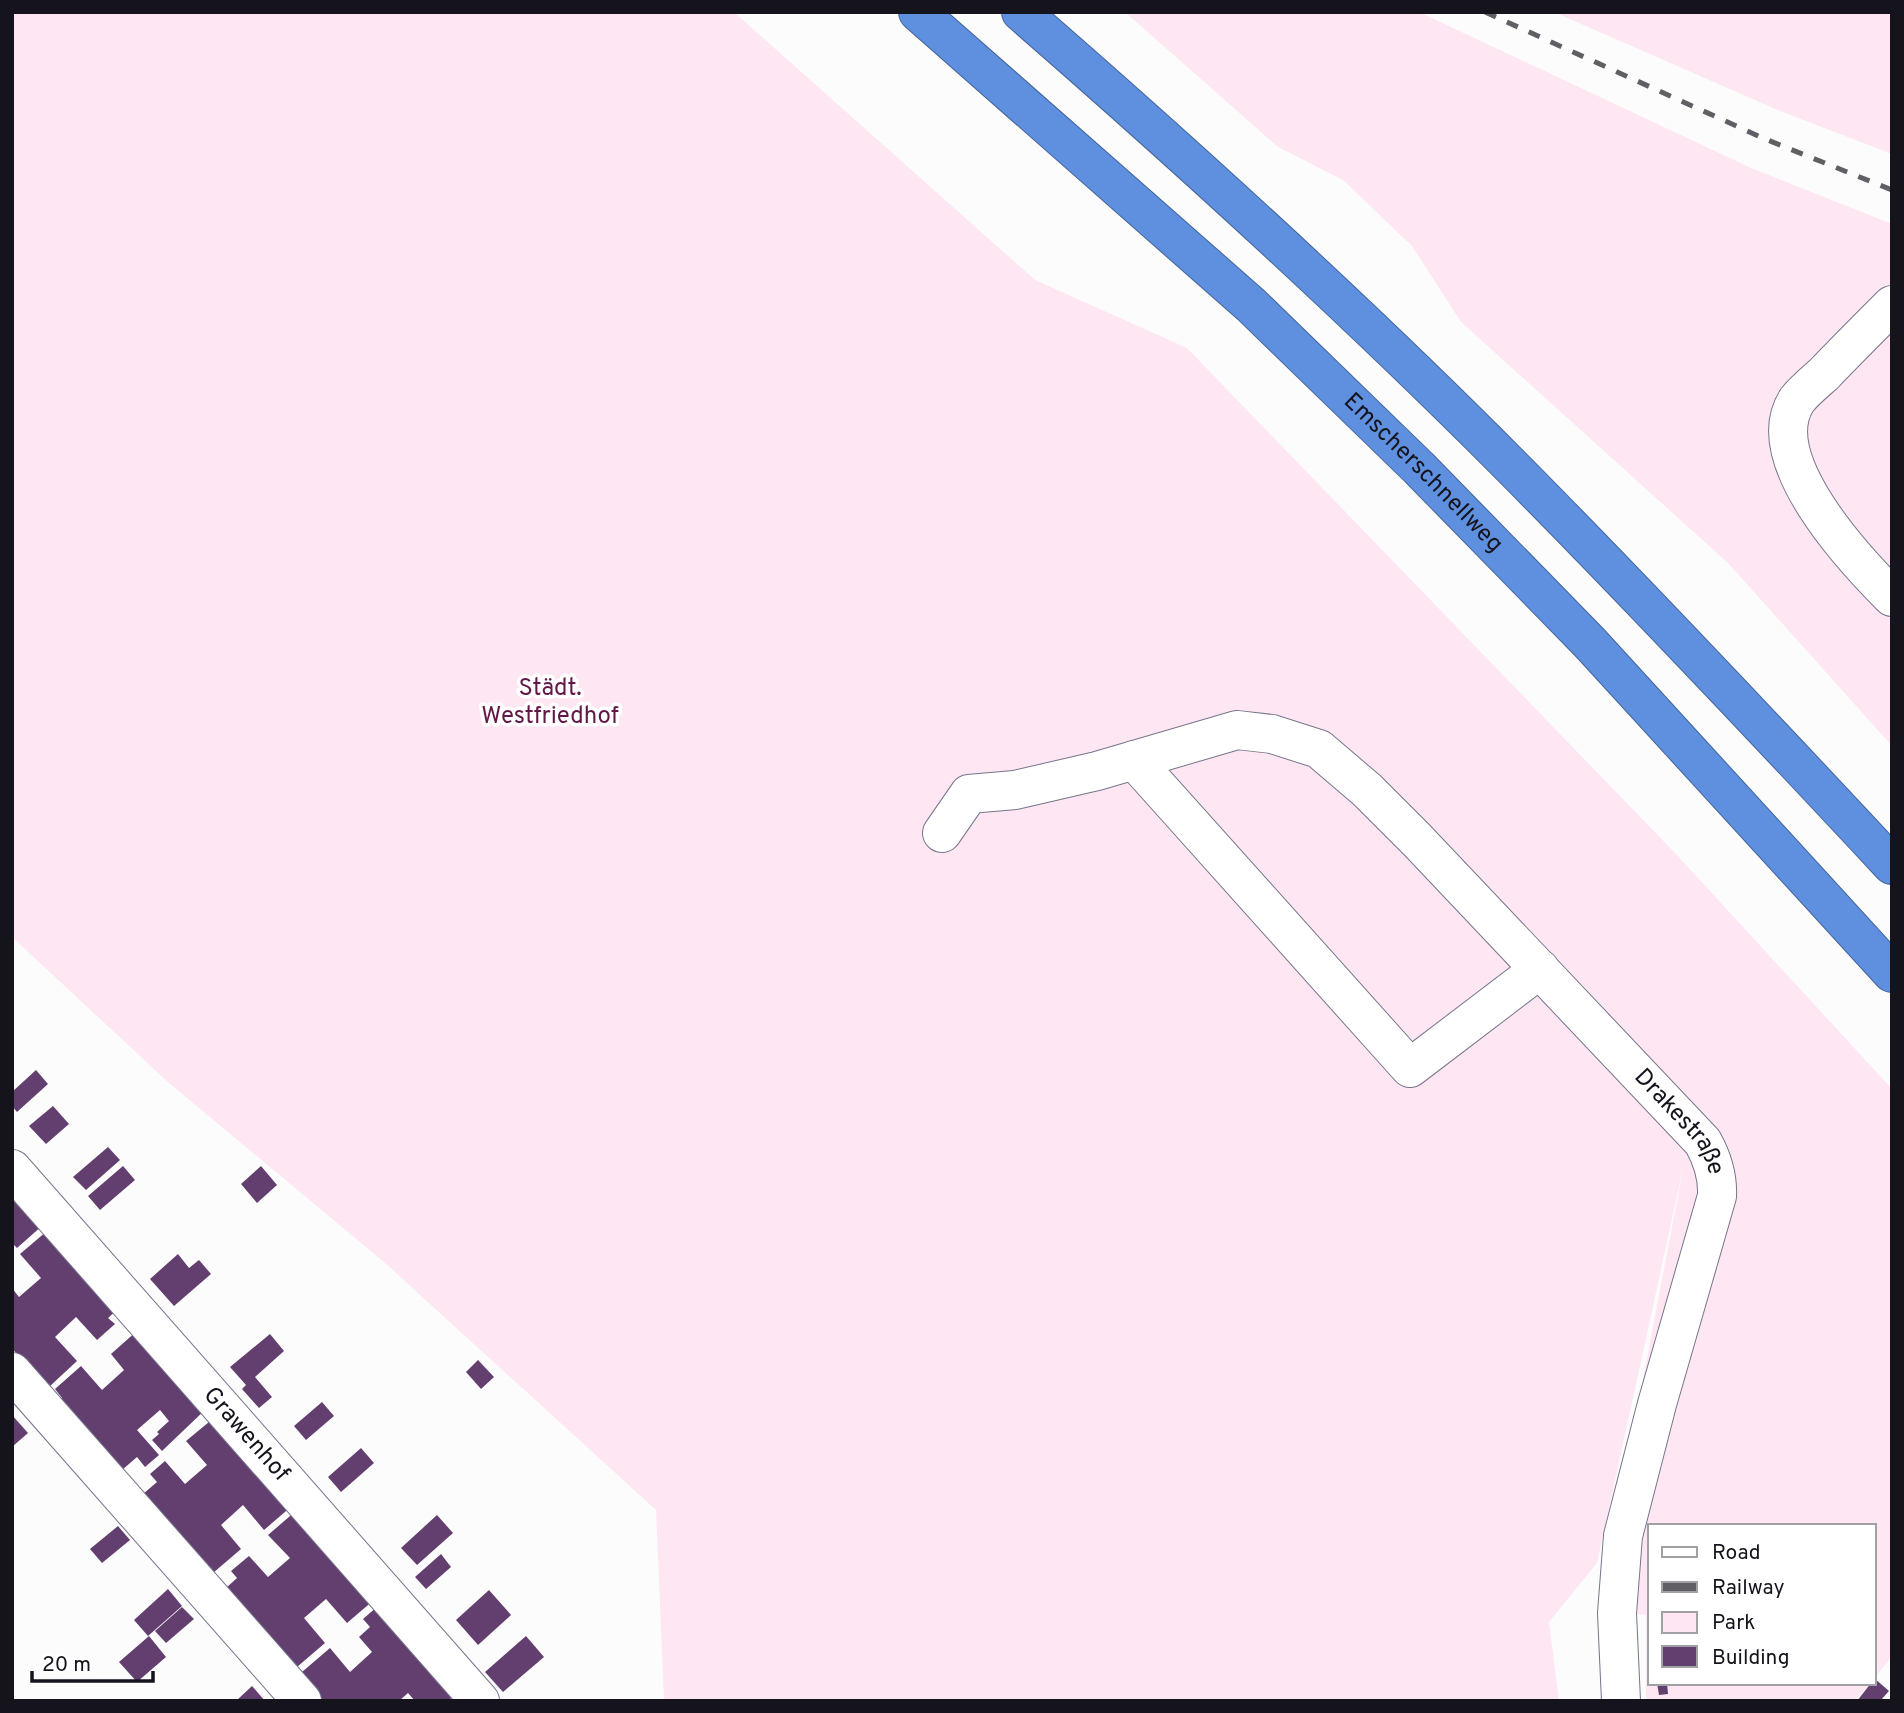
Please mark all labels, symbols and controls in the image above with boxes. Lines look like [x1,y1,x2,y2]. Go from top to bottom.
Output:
street label: Emscherschnellweg [1336,387,1509,560]
park label: Städt. Westfriedhof [481,674,619,732]
street label: Drakestraße [1627,1063,1730,1178]
street label: Grawenhof [196,1381,296,1488]
legend [1648,1524,1876,1685]
text: Road [1712,1540,1761,1567]
text: Railway [1712,1575,1785,1602]
text: Park [1712,1610,1755,1637]
scale bar [32,1640,152,1684]
text: Building [1712,1645,1790,1672]
text: 20 m [42,1652,91,1679]

